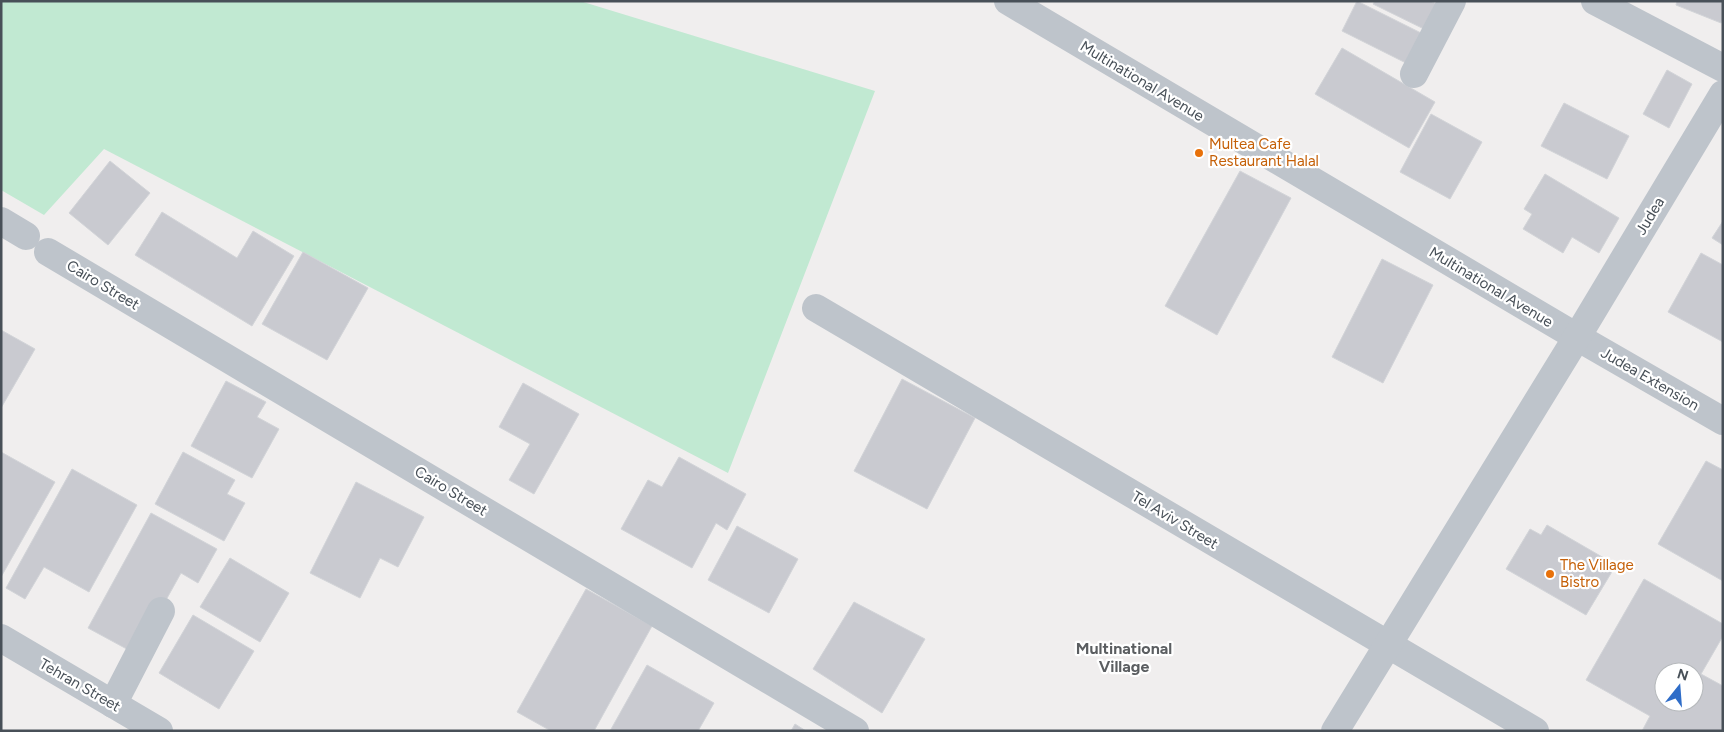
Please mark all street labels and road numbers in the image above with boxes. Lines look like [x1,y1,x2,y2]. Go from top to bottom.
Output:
street label: Multinational Avenue [1077,37,1207,125]
street label: Judea [1632,194,1668,238]
street label: Multinational Avenue [1426,243,1556,331]
street label: Cairo Street [63,256,143,314]
street label: Judea Extension [1598,344,1702,414]
street label: Cairo Street [411,462,491,520]
street label: Tel Aviv Street [1129,487,1222,553]
street label: Tehran Street [36,655,124,716]

